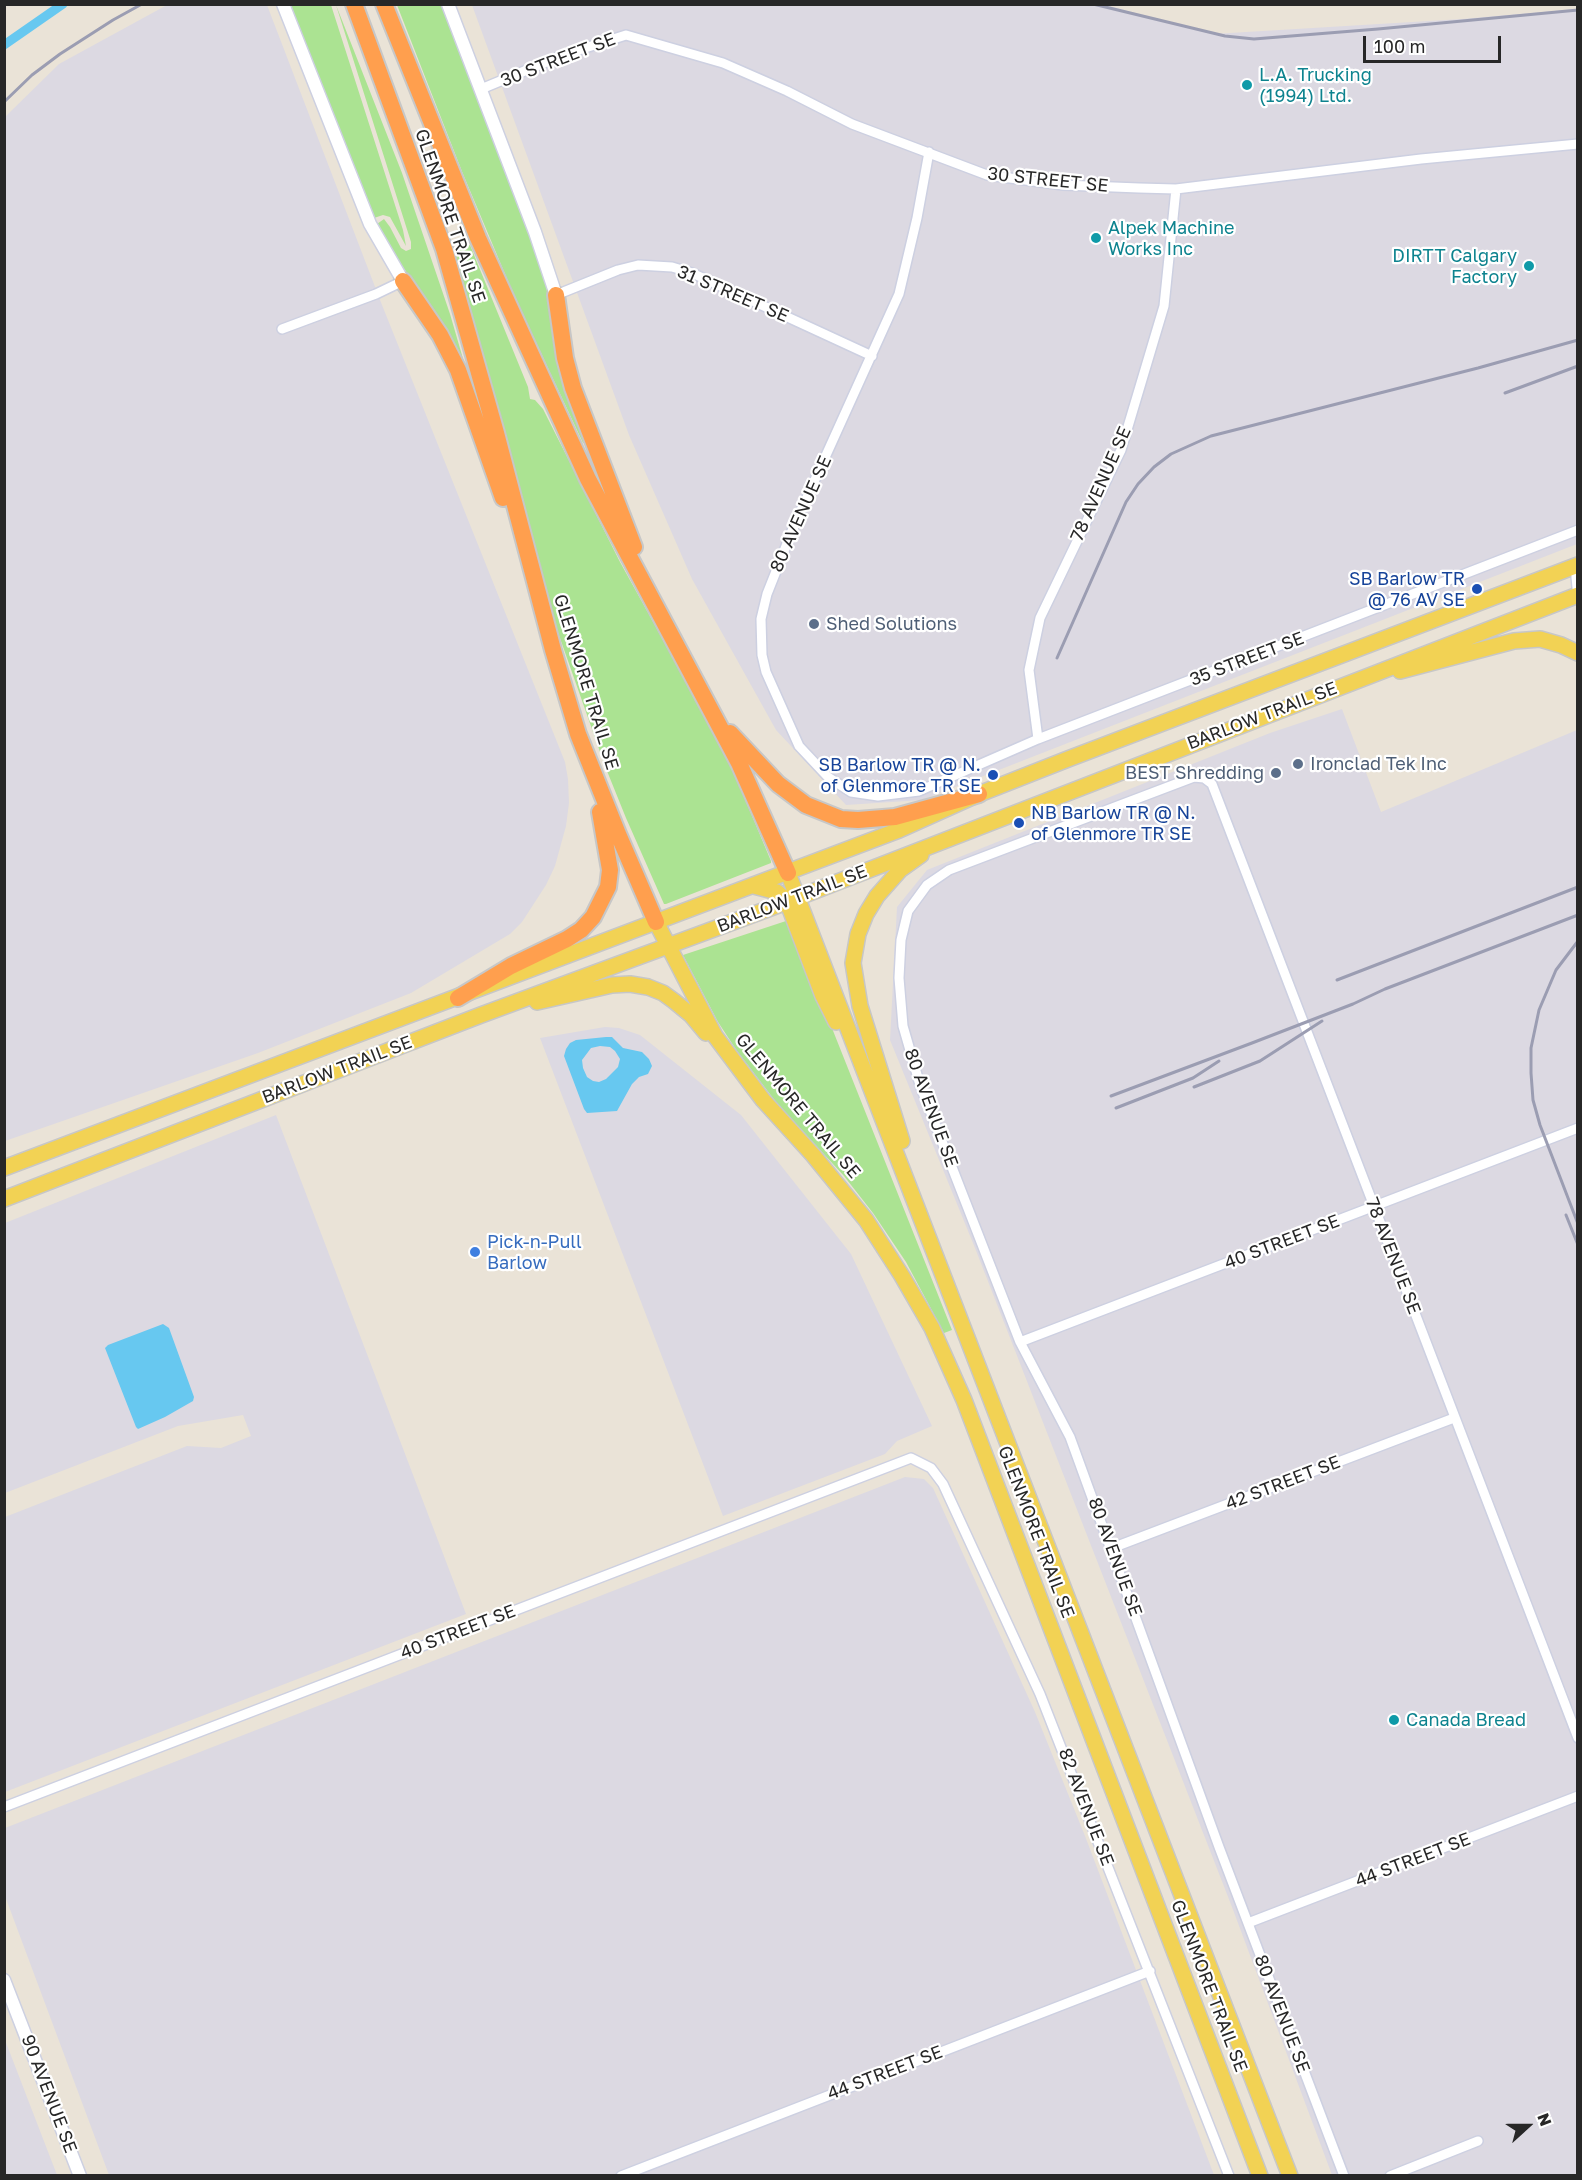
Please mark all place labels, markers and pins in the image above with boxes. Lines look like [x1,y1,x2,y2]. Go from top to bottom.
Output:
place label: L.A. Trucking (1994) Ltd. [1259,64,1372,106]
marker: L.A. Trucking (1994) Ltd. [1240,78,1254,92]
place label: Alpek Machine Works Inc [1108,217,1235,260]
marker: Alpek Machine Works Inc [1089,231,1103,245]
place label: DIRTT Calgary Factory [1392,245,1517,288]
marker: DIRTT Calgary Factory [1522,259,1536,273]
place label: SB Barlow TR @ 76 AV SE [1349,568,1465,610]
marker: SB Barlow TR @ 76 AV SE [1470,582,1484,596]
place label: Shed Solutions [826,613,957,635]
marker: Shed Solutions [807,617,821,631]
place label: Ironclad Tek Inc [1310,753,1447,775]
place label: SB Barlow TR @ N. of Glenmore TR SE [819,754,981,796]
marker: Ironclad Tek Inc [1291,757,1305,771]
place label: BEST Shredding [1125,762,1264,784]
marker: BEST Shredding [1269,766,1283,780]
marker: SB Barlow TR @ N. of Glenmore TR SE [986,768,1000,782]
place label: NB Barlow TR @ N. of Glenmore TR SE [1031,802,1196,844]
marker: NB Barlow TR @ N. of Glenmore TR SE [1012,816,1026,830]
place label: Pick-n-Pull Barlow [487,1231,582,1274]
marker: Pick-n-Pull Barlow [468,1245,482,1259]
place label: Canada Bread [1406,1709,1526,1731]
marker: Canada Bread [1387,1713,1401,1727]

